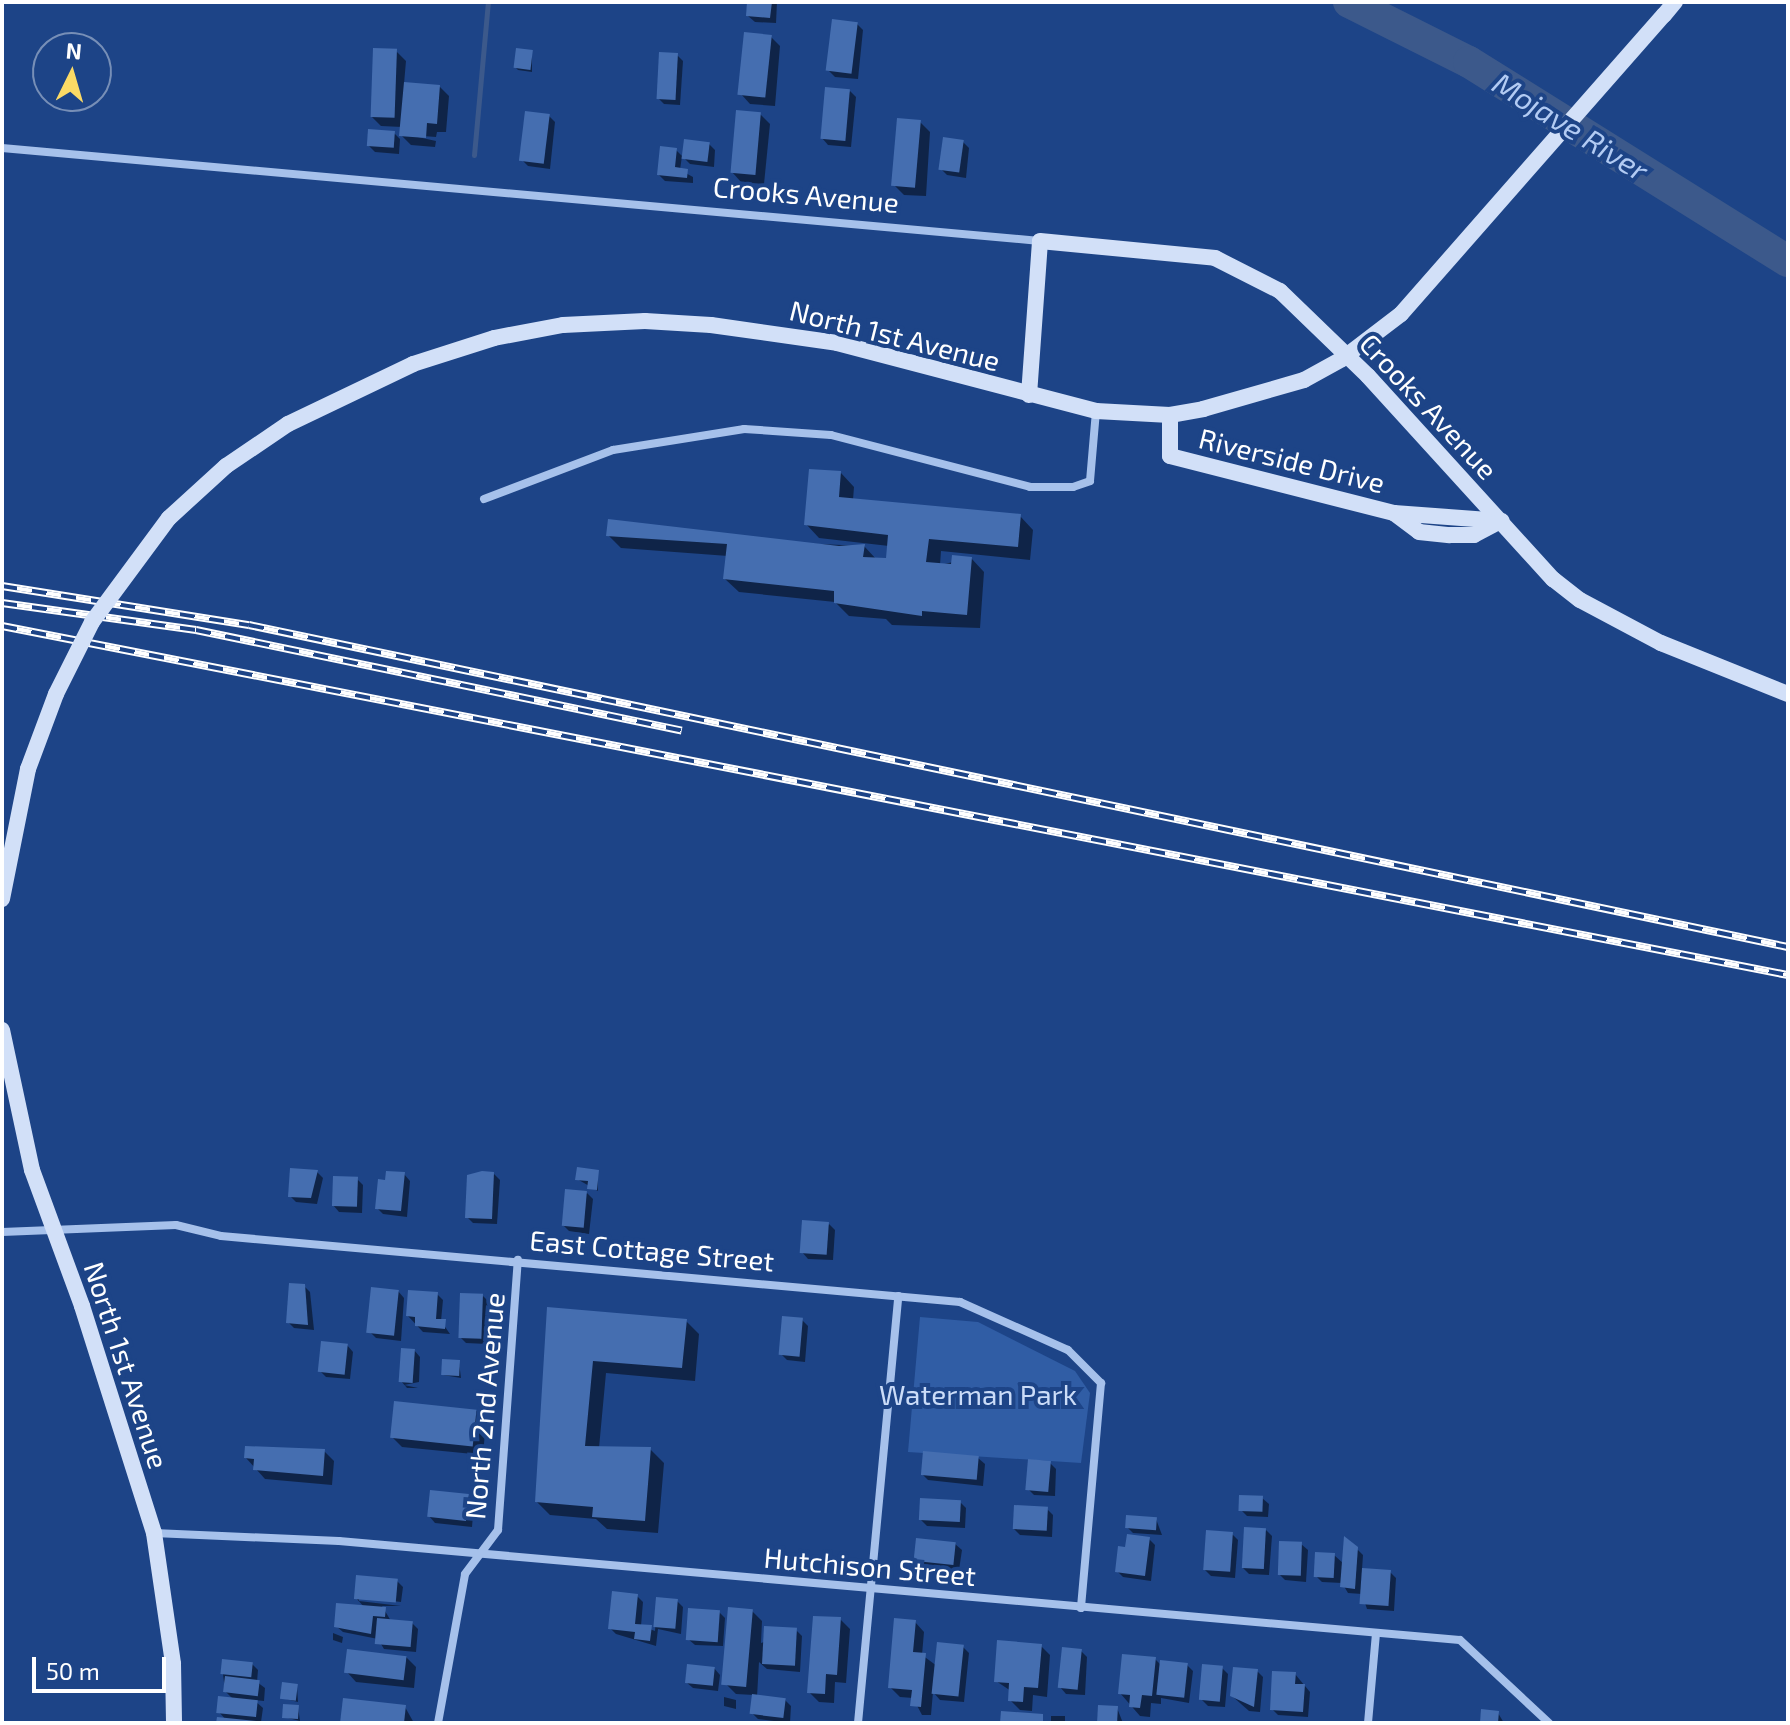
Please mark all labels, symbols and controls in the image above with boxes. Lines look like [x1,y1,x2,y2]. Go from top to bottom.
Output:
north arrow [32,32,112,112]
text: N [65,36,83,64]
water label: Mojave River [1487,64,1655,188]
street label: Crooks Avenue [711,169,901,219]
street label: North 1st Avenue [786,293,1004,377]
street label: Crooks Avenue [1353,326,1505,486]
street label: Riverside Drive [1196,421,1388,499]
street label: East Cottage Street [528,1223,776,1277]
street label: North 1st Avenue [78,1257,176,1473]
street label: North 2nd Avenue [457,1291,511,1521]
park label: Waterman Park [879,1377,1077,1411]
street label: Hutchison Street [763,1540,977,1592]
scale bar [36,1641,170,1691]
text: 50 m [46,1656,100,1685]

